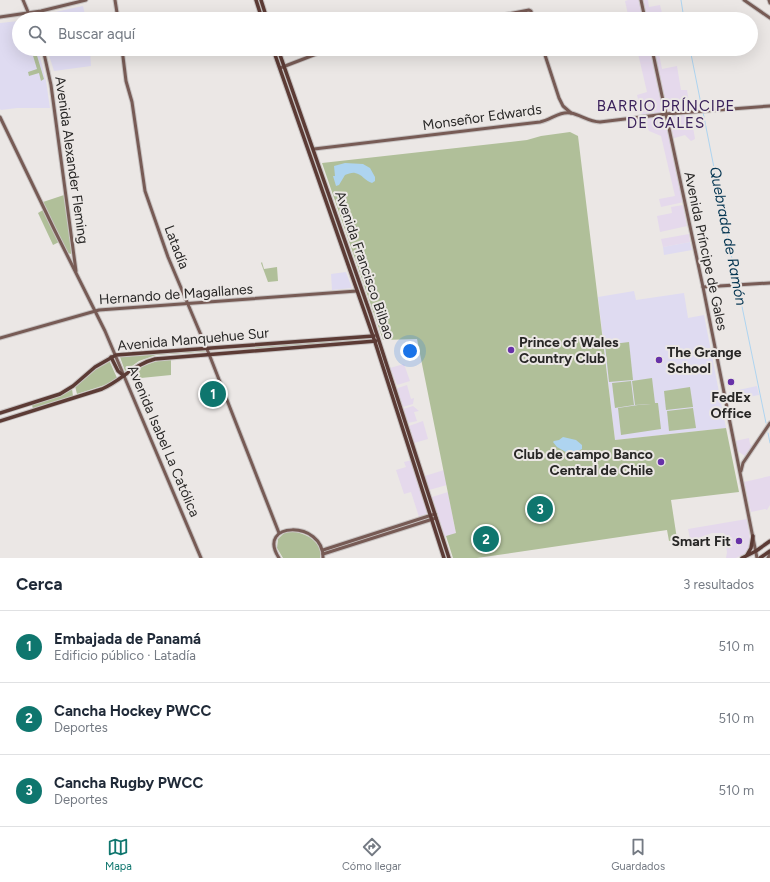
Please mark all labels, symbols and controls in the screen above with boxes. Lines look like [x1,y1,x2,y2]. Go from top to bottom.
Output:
search box [12,12,758,56]
icon: search [26,23,48,45]
text: Buscar aquí [58,25,135,43]
street label: Avenida Alexander Fleming [51,75,92,245]
district label: BARRIO PRÍNCIPE DE GALES [597,97,735,132]
street label: Monseñor Edwards [421,101,543,134]
water label: Quebrada de Ramón [706,165,750,307]
street label: Avenida Príncipe de Gales [680,170,731,332]
street label: Avenida Francisco Bilbao [331,189,398,342]
street label: Latadía [160,223,193,271]
street label: Hernando de Magallanes [98,281,254,308]
street label: Avenida Manquehue Sur [117,324,270,355]
place label: Prince of Wales Country Club [519,334,619,367]
your location [400,341,420,361]
place label: The Grange School [667,344,742,377]
marker: Prince of Wales Country Club [506,345,516,355]
marker: The Grange School [654,355,664,365]
street label: Avenida Isabel La Católica [124,363,203,520]
marker: FedEx Office [726,377,736,387]
pin: 1 [200,379,226,409]
place label: FedEx Office [710,389,752,422]
place label: Club de campo Banco Central de Chile [513,446,653,479]
marker: Club de campo Banco Central de Chile [656,457,666,467]
pin: 3 [527,494,553,524]
pin: 2 [473,524,499,554]
place label: Smart Fit [672,533,731,550]
marker: Smart Fit [734,536,744,546]
text: Cerca [16,574,63,594]
text: 3 resultados [683,577,754,592]
text: Embajada de Panamá [54,630,201,648]
text: 1 [26,639,32,654]
text: 510 m [719,639,754,654]
text: Edificio público · Latadía [54,648,196,663]
text: Cancha Hockey PWCC [54,702,211,720]
text: 2 [25,711,33,726]
text: 510 m [719,711,754,726]
text: Deportes [54,720,108,735]
text: Cancha Rugby PWCC [54,774,203,792]
text: 3 [25,783,33,798]
text: 510 m [719,783,754,798]
text: Deportes [54,792,108,807]
tab: Mapa [105,836,132,873]
tab: Cómo llegar [342,836,401,873]
tab: Guardados [611,836,665,873]

